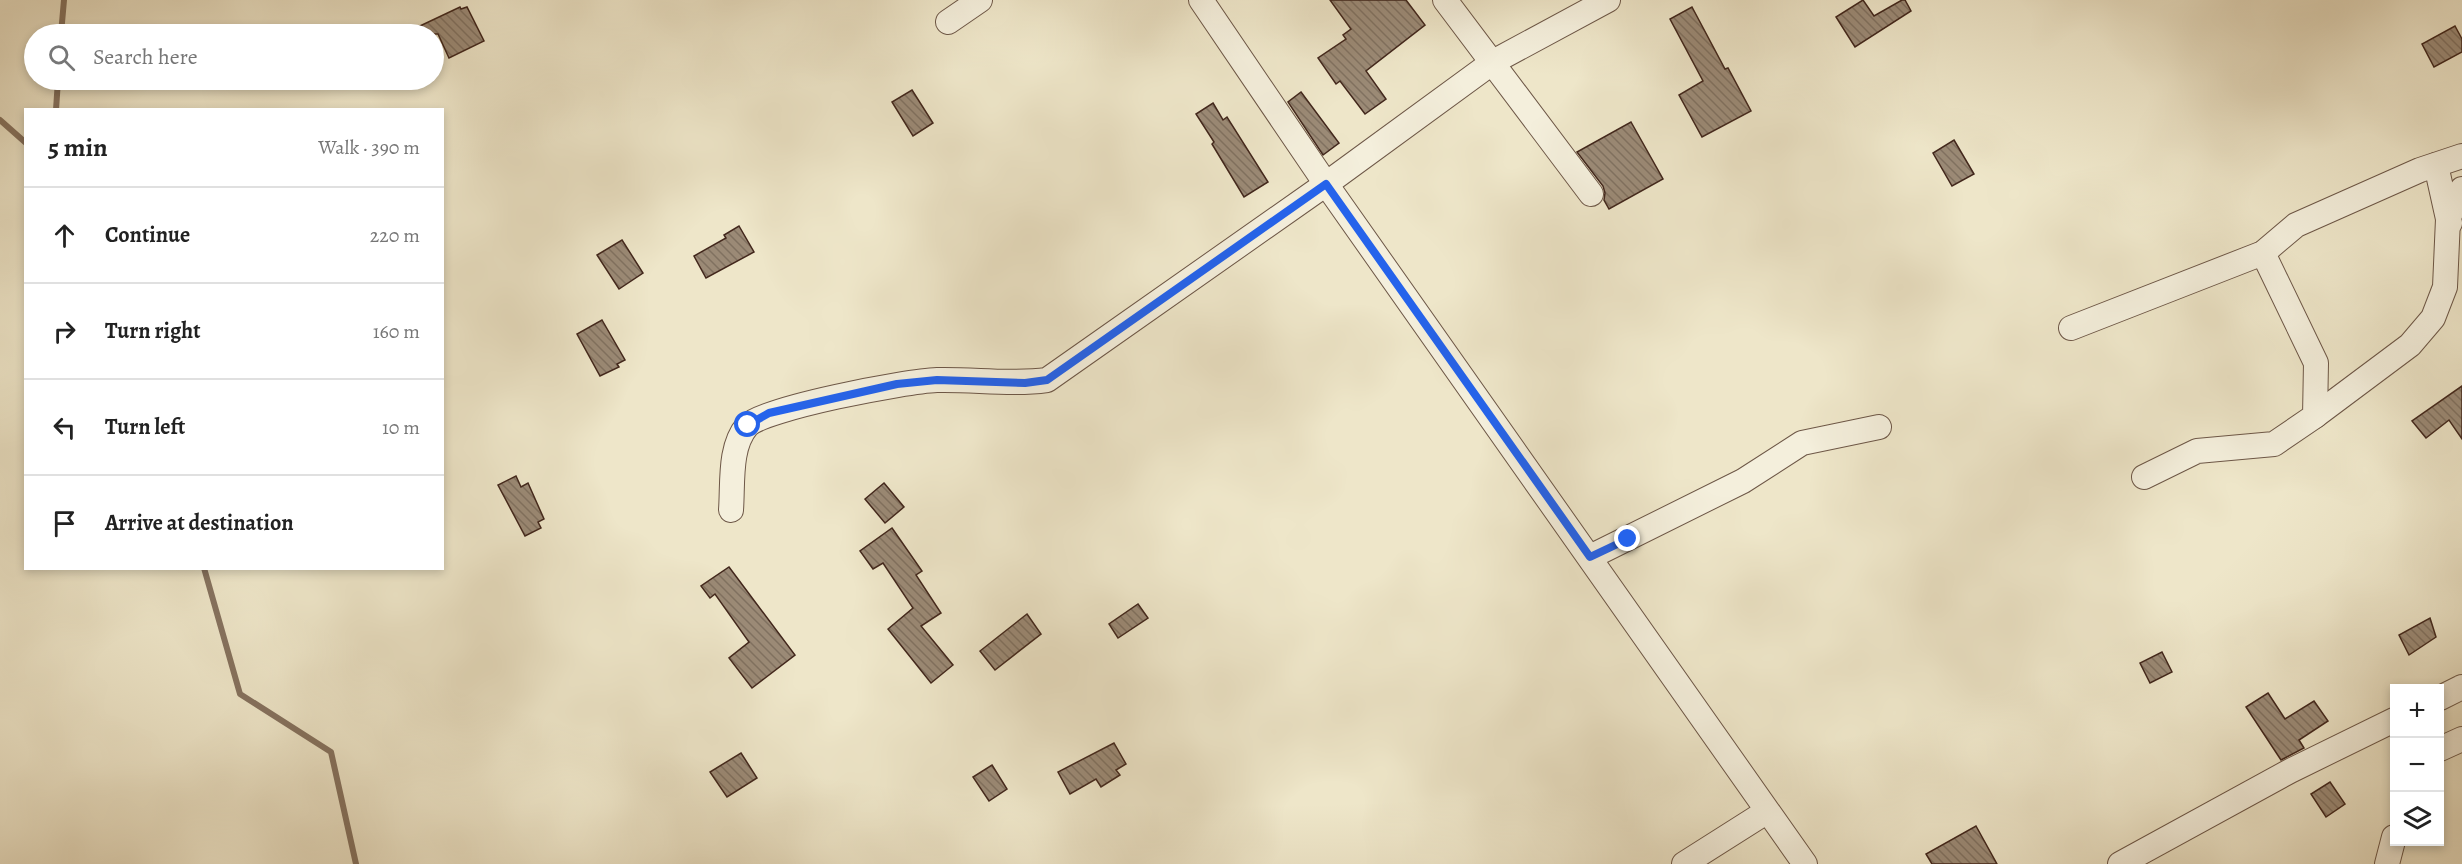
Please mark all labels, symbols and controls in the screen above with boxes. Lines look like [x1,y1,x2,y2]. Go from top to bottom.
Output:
search box [24,24,444,90]
icon: search [45,41,78,74]
text: Search here [93,42,198,72]
text: 5 min [48,130,108,165]
text: Walk · 390 m [318,134,420,161]
icon: ahead [48,219,81,252]
text: Continue [105,220,190,250]
text: 220 m [370,222,420,249]
icon: right [48,315,81,348]
text: Turn right [105,316,201,346]
text: 160 m [373,318,420,345]
icon: left [48,411,81,444]
route start [734,411,760,437]
text: Turn left [105,412,185,442]
text: 10 m [382,414,420,441]
icon: arrive [48,507,81,540]
text: Arrive at destination [105,508,294,538]
route end [1614,525,1640,551]
map controls [2390,684,2444,846]
button: + [2390,684,2444,738]
button: − [2390,738,2444,792]
button: layers [2390,792,2444,846]

